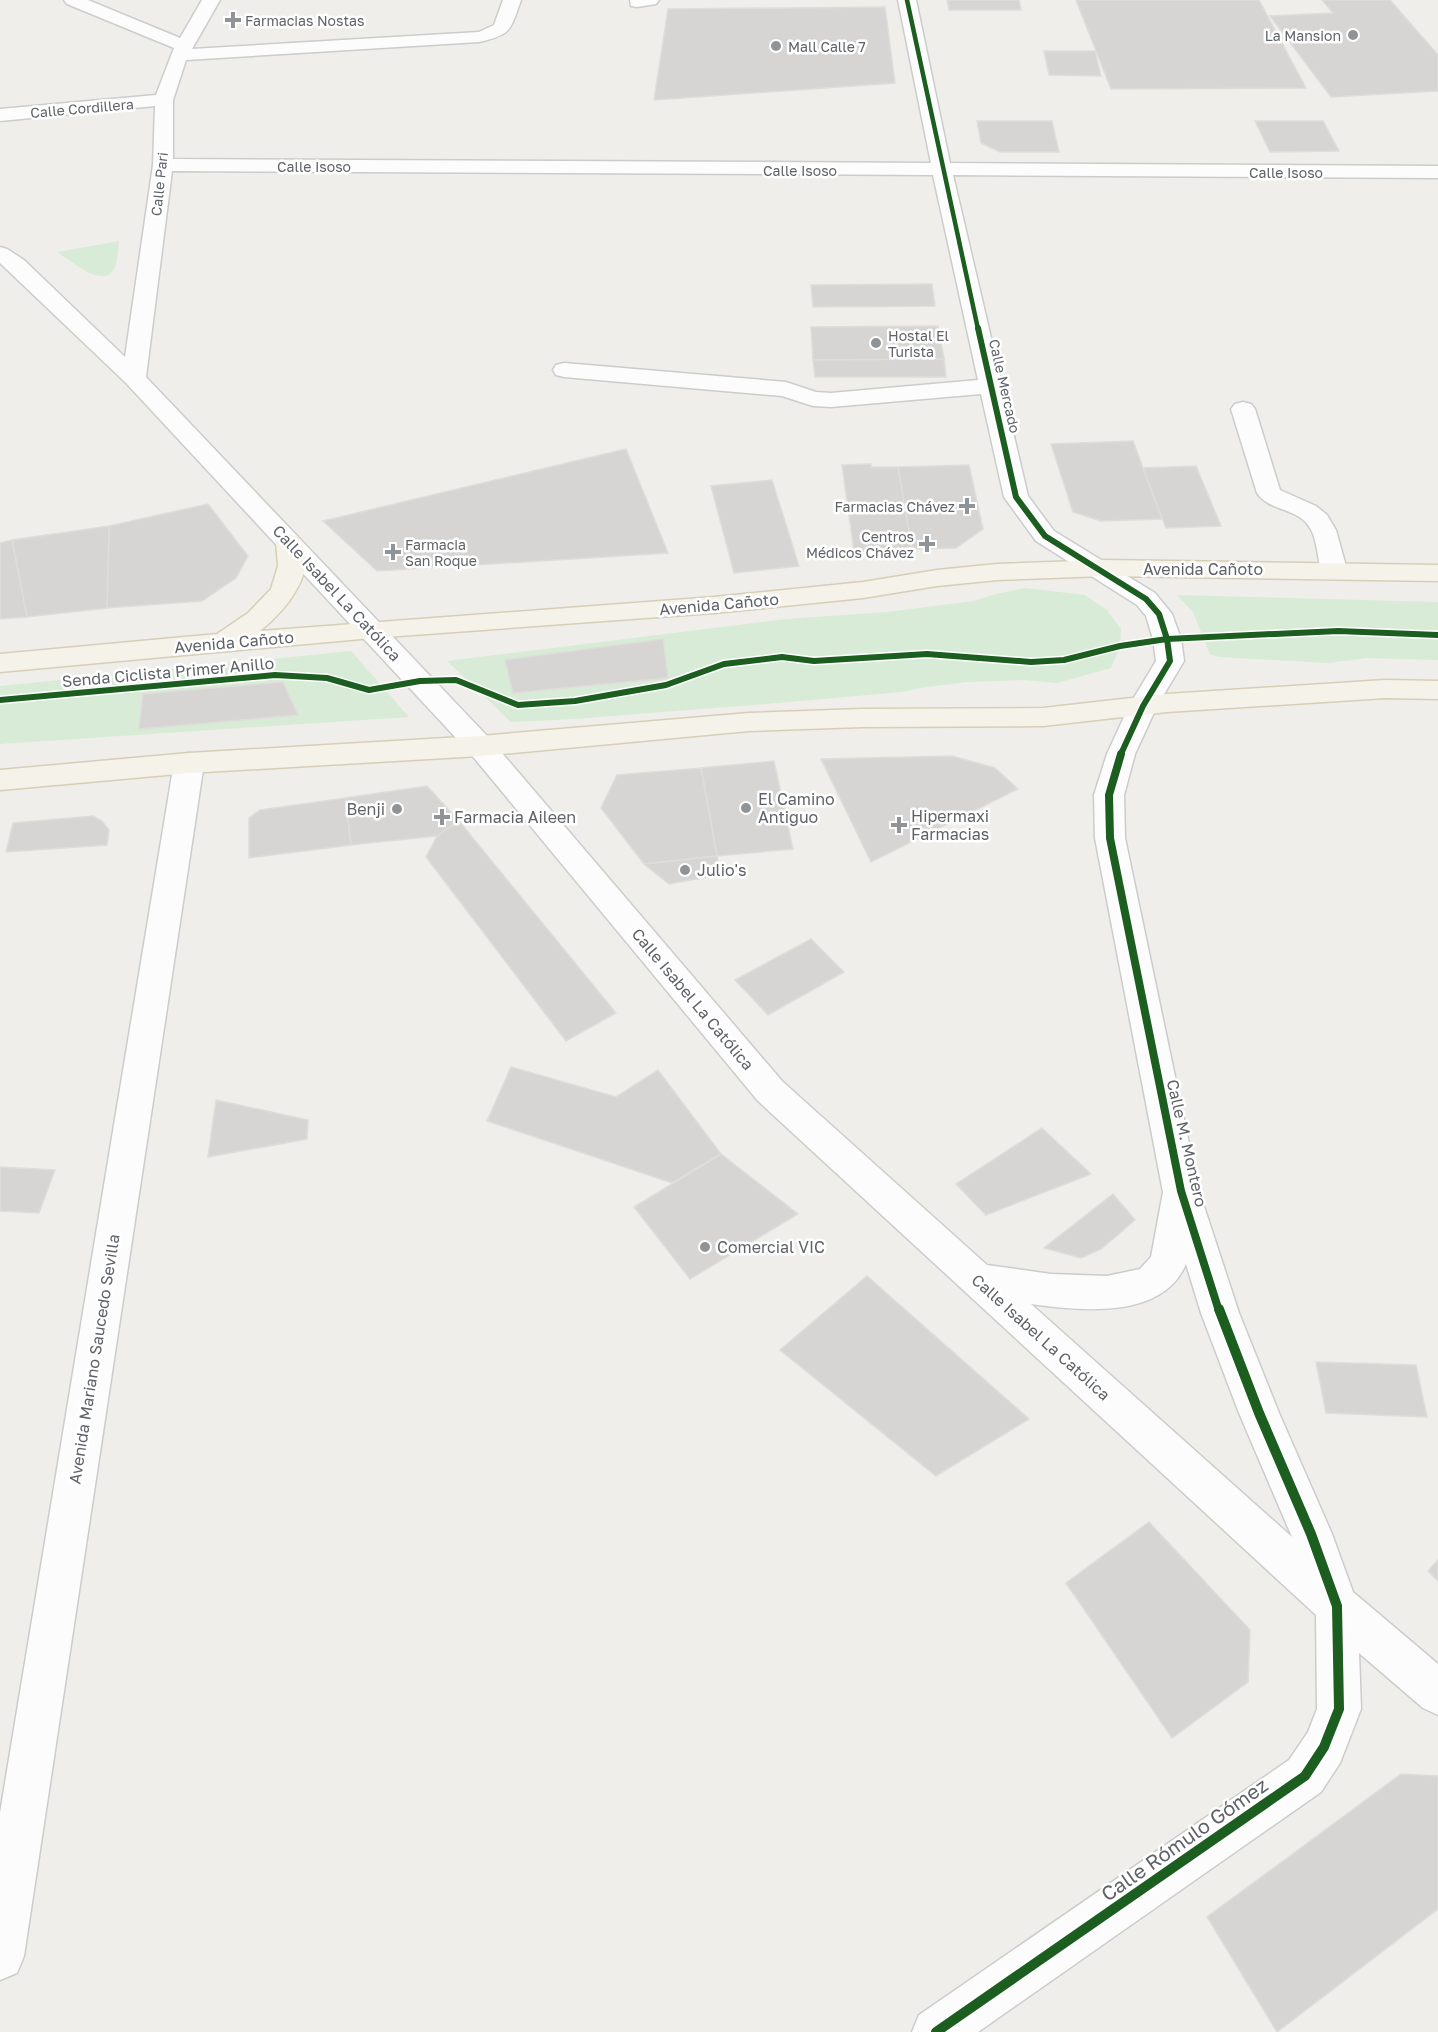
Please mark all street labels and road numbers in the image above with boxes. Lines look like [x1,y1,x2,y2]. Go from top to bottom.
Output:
street label: Calle Cordillera [30,95,134,121]
street label: Calle Pari [147,151,171,217]
street label: Calle Isoso [277,158,351,175]
street label: Calle Isoso [763,162,837,179]
street label: Calle Isoso [1249,164,1323,181]
street label: Calle Mercado [986,337,1024,435]
street label: Calle Isabel La Católica [269,521,405,665]
street label: Avenida Cañoto [1143,559,1263,579]
street label: Avenida Cañoto [658,589,780,619]
street label: Avenida Cañoto [173,627,295,657]
street label: Senda Ciclista Primer Anillo [61,653,275,691]
street label: Calle Isabel La Católica [628,924,758,1074]
street label: Calle M. Montero [1163,1077,1211,1209]
street label: Avenida Mariano Saucedo Sevilla [64,1233,124,1485]
street label: Calle Isabel La Católica [968,1270,1114,1404]
street label: Calle Rómulo Gómez [1096,1772,1272,1906]

